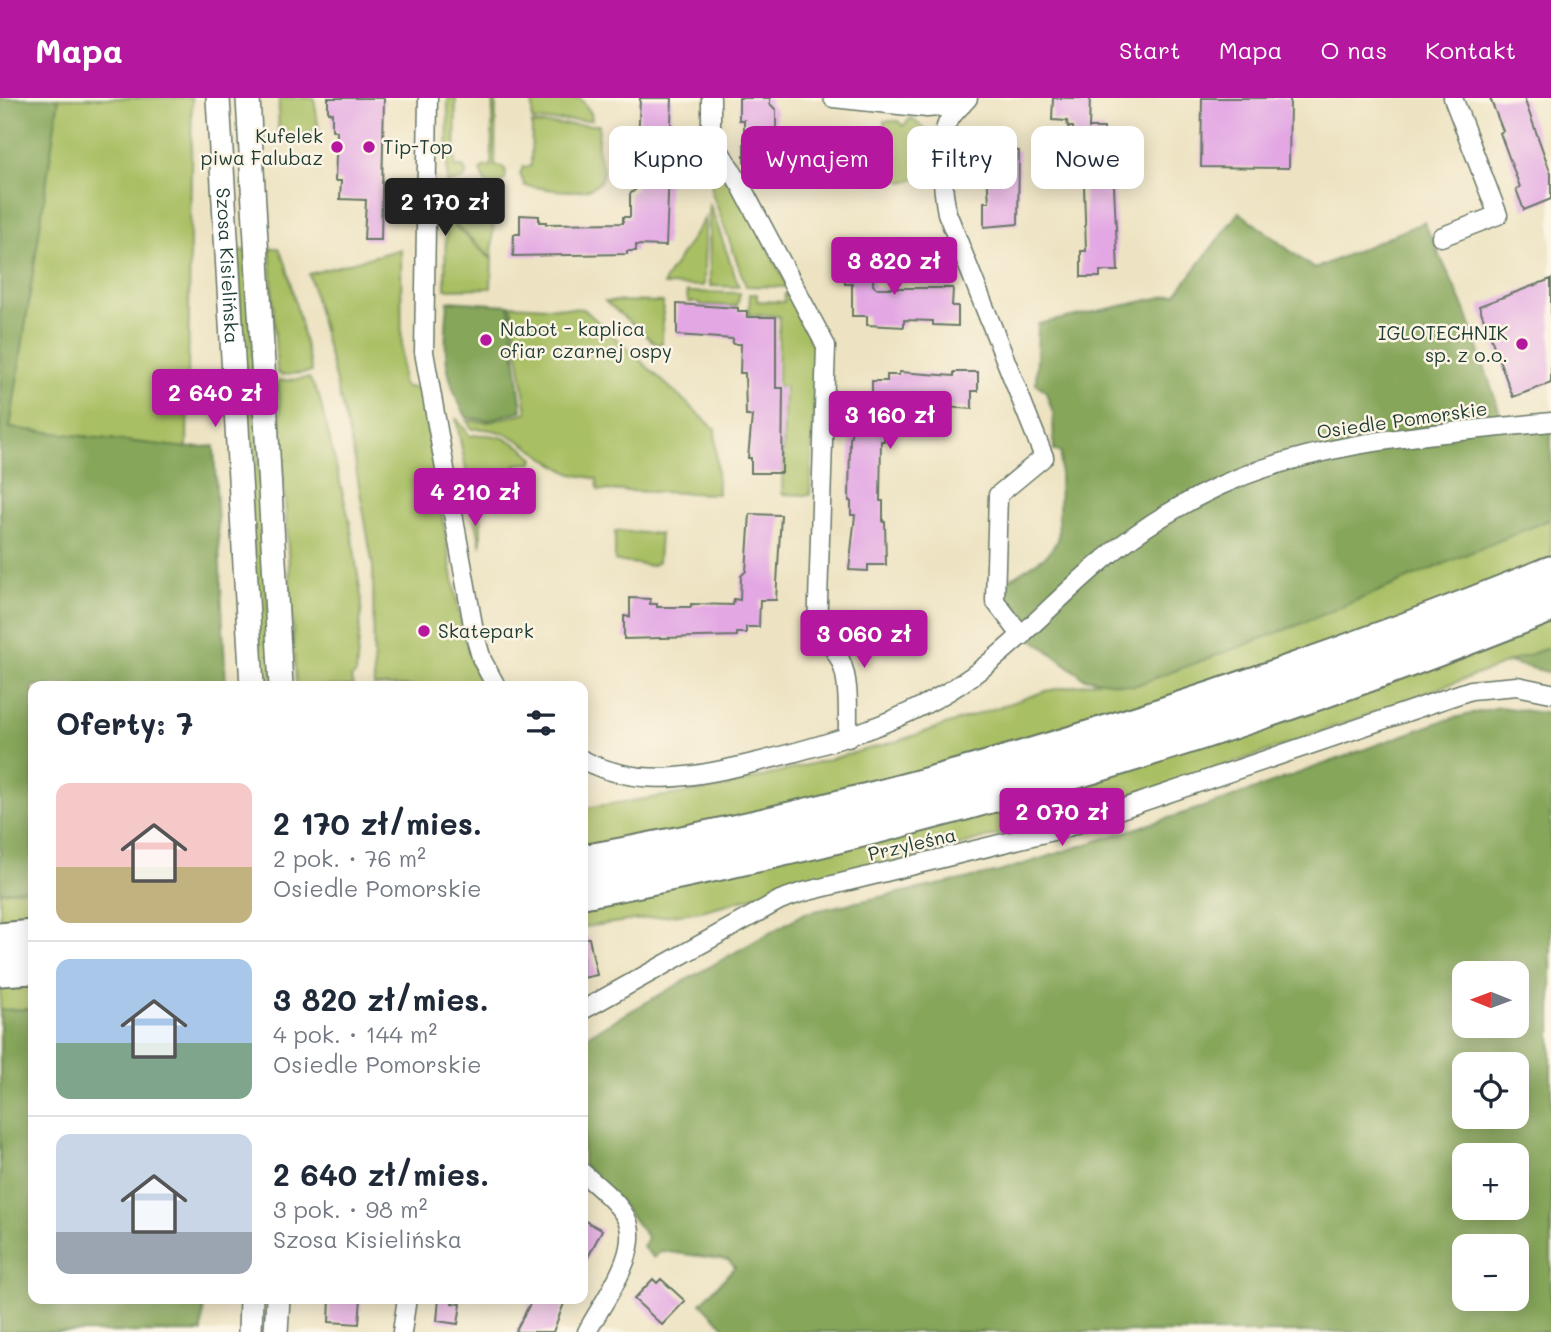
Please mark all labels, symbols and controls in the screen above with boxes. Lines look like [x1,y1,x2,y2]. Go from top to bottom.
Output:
text: Mapa [35,28,123,71]
text: Start [1119,34,1181,65]
text: Mapa [1219,34,1282,65]
text: O nas [1320,34,1387,65]
text: Kontakt [1425,34,1516,65]
place label: Kufelek piwa Falubaz [201,123,323,170]
chip: Kupno [609,126,727,189]
chip: Wynajem [741,126,893,189]
chip: Filtry [907,126,1017,189]
chip: Nowe [1031,126,1144,189]
place label: Tip-Top [383,134,453,159]
marker: Kufelek piwa Falubaz [329,139,345,155]
marker: Tip-Top [361,139,377,155]
pin: 2 170 zł [373,178,517,238]
text: 2 170 zł [401,186,489,216]
street label: Szosa Kisielińska [211,187,245,344]
pin: 3 820 zł [822,238,966,297]
text: 3 820 zł [847,245,941,275]
place label: Nabot - kaplica ofiar czarnej ospy [500,316,672,363]
place label: IGLOTECHNIK sp. z o.o. [1378,320,1508,367]
marker: Nabot - kaplica ofiar czarnej ospy [478,332,494,348]
marker: IGLOTECHNIK sp. z o.o. [1514,336,1530,352]
pin: 2 640 zł [143,370,287,429]
text: 2 640 zł [168,377,262,407]
pin: 3 160 zł [818,392,962,451]
street label: Osiedle Pomorskie [1315,395,1489,444]
text: 3 160 zł [845,399,935,429]
pin: 4 210 zł [403,468,547,528]
text: 4 210 zł [430,476,520,506]
pin: 3 060 zł [792,610,936,670]
place label: Skatepark [438,618,534,643]
text: 3 060 zł [816,618,912,648]
marker: Skatepark [416,623,432,639]
text: Oferty: 7 [56,703,193,743]
icon: filters [522,704,560,742]
pin: 2 070 zł [990,788,1134,848]
text: 2 070 zł [1015,796,1109,826]
text: 2 170 zł/mies. [273,803,482,843]
icon: home [112,811,196,895]
street label: Przyleśna [865,821,958,866]
text: 2 pok. · 76 m² [273,843,426,873]
text: Osiedle Pomorskie [273,873,482,903]
north arrow [1452,961,1530,1038]
map controls [1452,961,1529,1311]
text: 3 820 zł/mies. [273,979,489,1019]
icon: home [112,987,196,1071]
text: 4 pok. · 144 m² [273,1019,437,1049]
text: Osiedle Pomorskie [273,1049,482,1079]
button: locate [1452,1052,1529,1129]
button: + [1452,1143,1529,1220]
text: 2 640 zł/mies. [273,1154,489,1194]
icon: home [112,1162,196,1246]
text: 3 pok. · 98 m² [273,1194,427,1224]
text: Szosa Kisielińska [273,1224,462,1254]
button: − [1452,1234,1529,1311]

